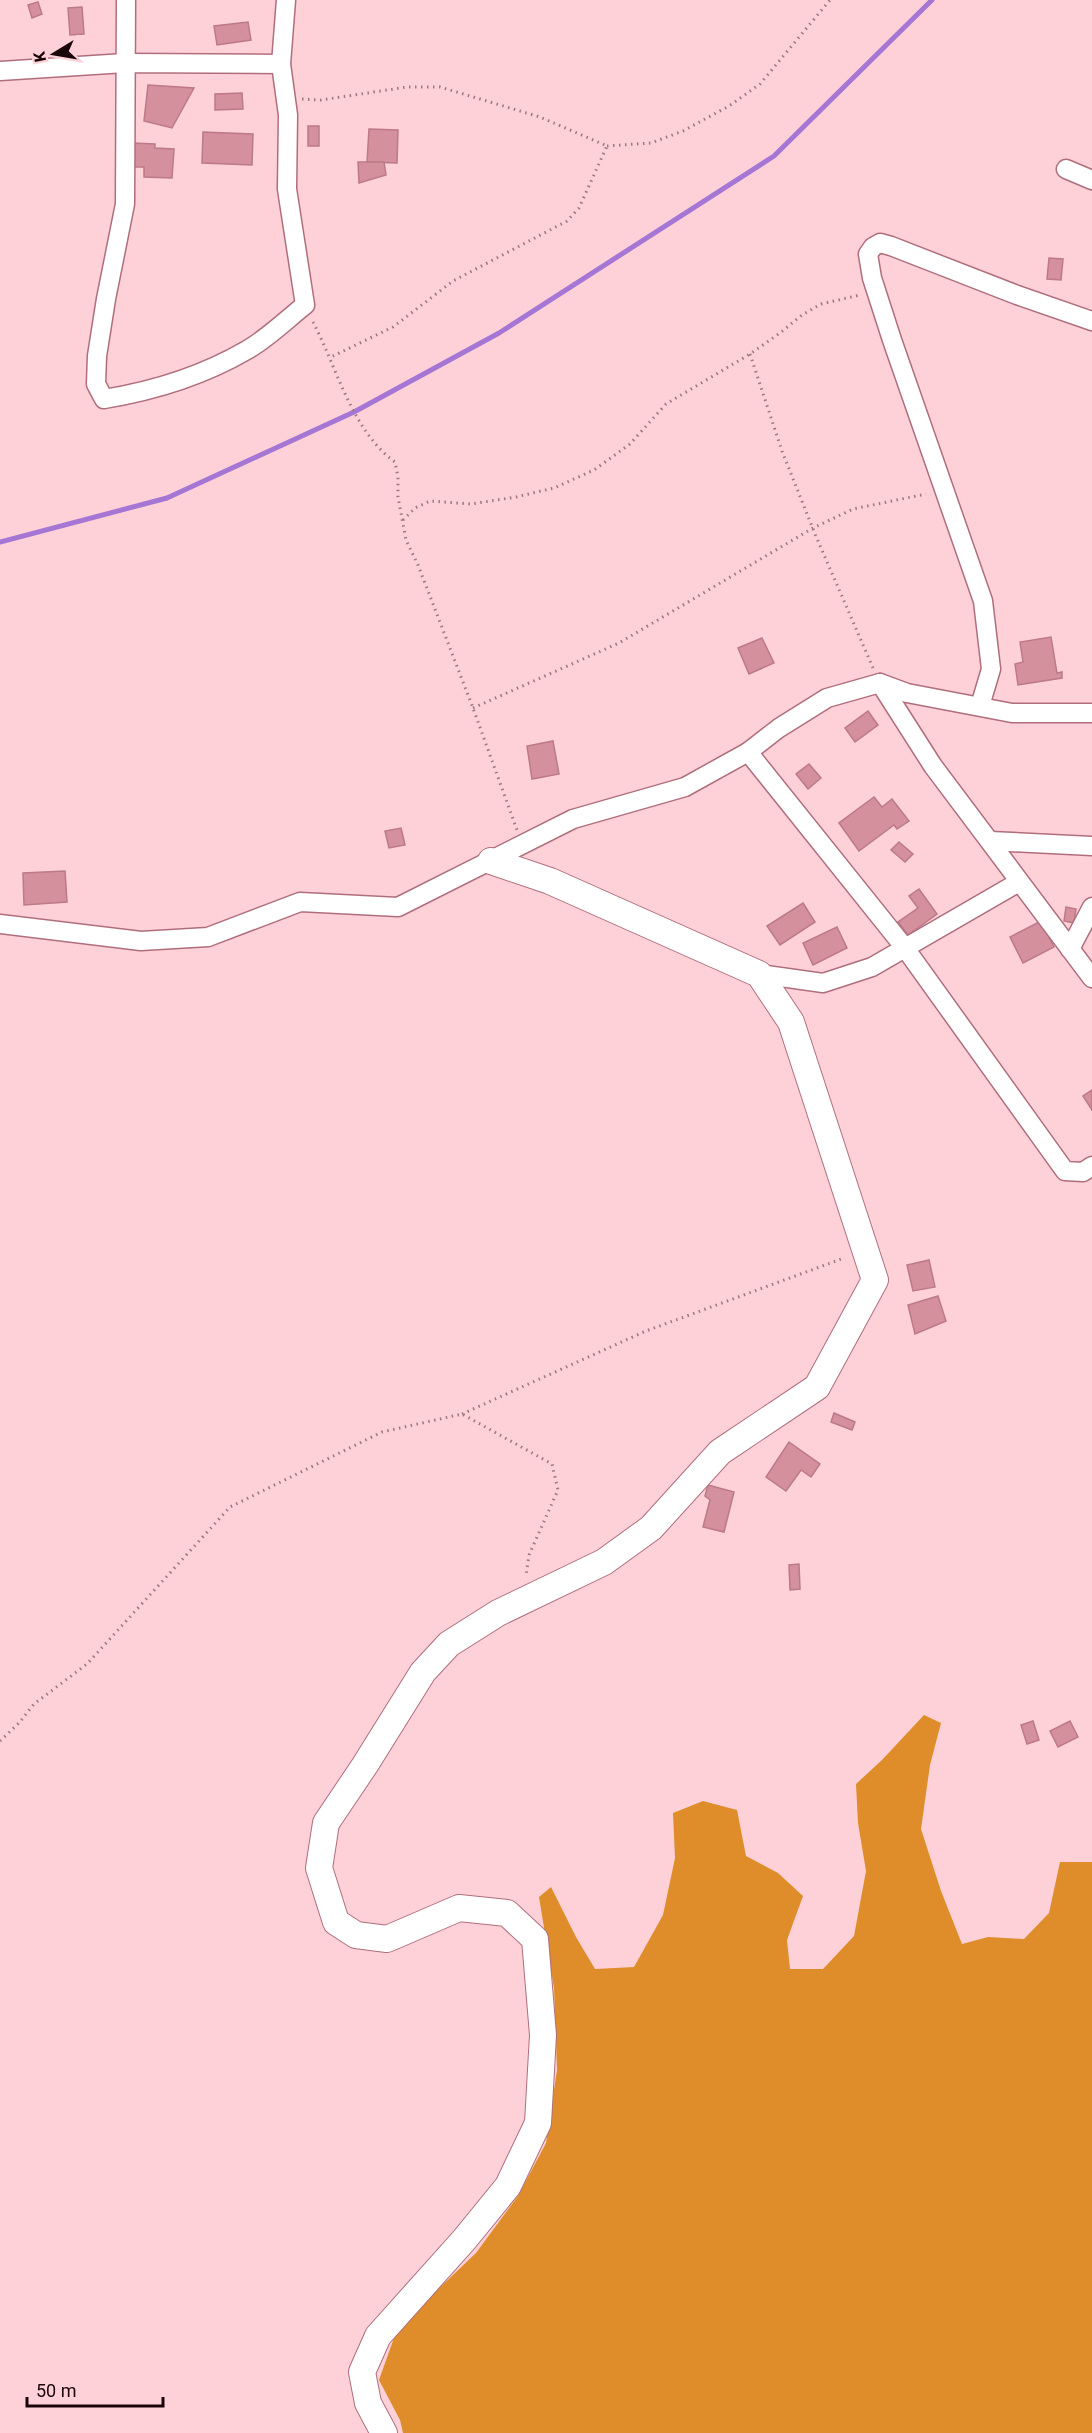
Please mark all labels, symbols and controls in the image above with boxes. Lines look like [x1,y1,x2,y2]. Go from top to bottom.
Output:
north arrow [24,24,84,84]
text: K [29,49,50,64]
scale bar [27,2370,164,2408]
text: 50 m [36,2380,76,2401]

